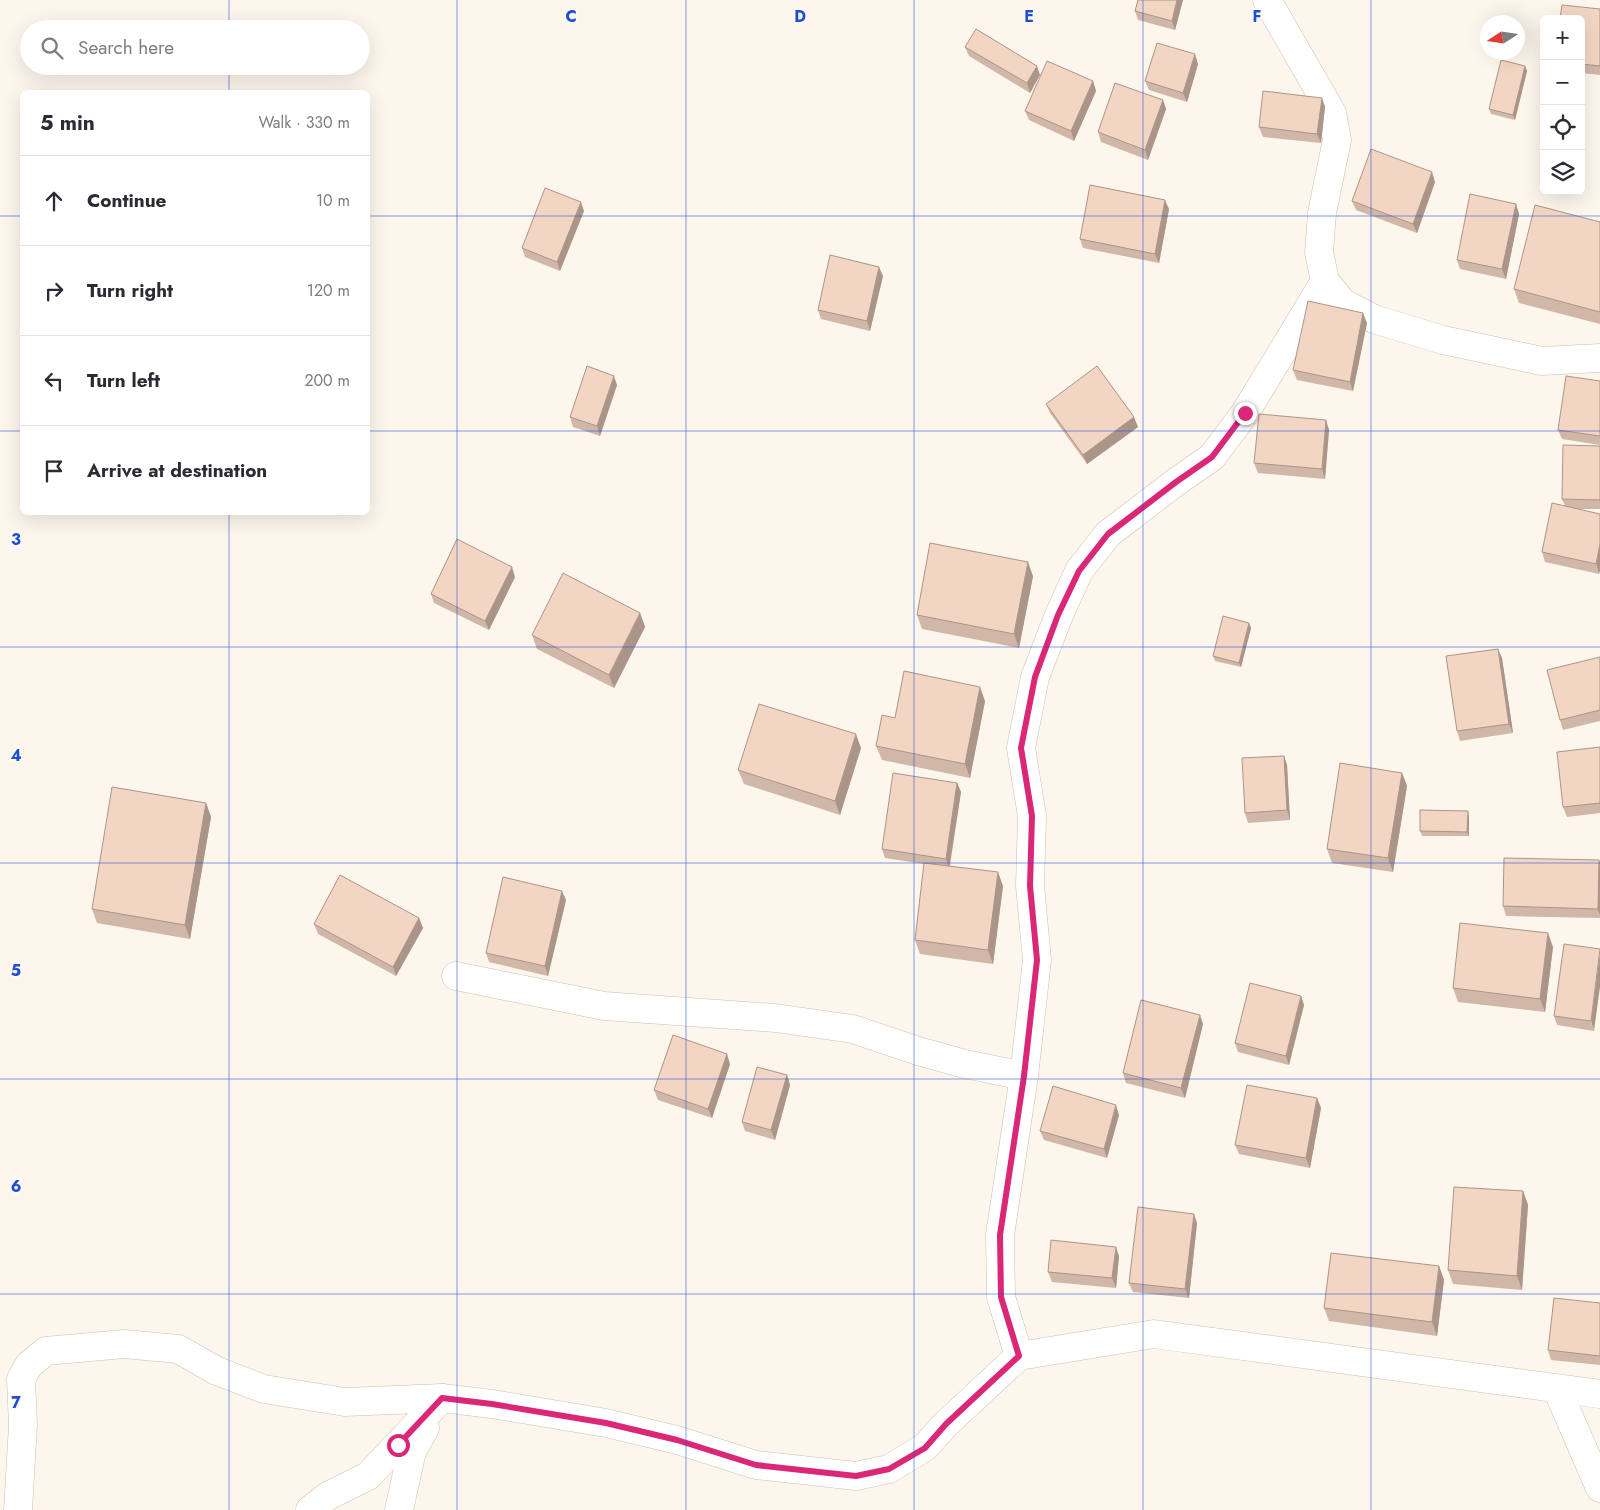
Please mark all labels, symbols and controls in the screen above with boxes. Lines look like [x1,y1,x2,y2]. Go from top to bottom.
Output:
text: C [565,5,577,28]
text: D [794,5,806,28]
text: E [1024,5,1034,28]
text: F [1253,5,1261,28]
north arrow [1480,15,1525,60]
map controls [1540,15,1585,195]
button: + [1540,15,1585,60]
search box [20,20,370,75]
icon: search [38,34,66,62]
text: Search here [78,34,174,61]
button: − [1540,60,1585,105]
button: locate [1540,105,1585,150]
text: 5 min [40,108,95,138]
text: Walk · 330 m [259,111,350,134]
button: layers [1540,150,1585,195]
icon: ahead [40,187,68,215]
text: Continue [87,187,166,214]
text: 10 m [316,189,350,212]
icon: right [40,277,68,305]
text: Turn right [87,277,173,304]
text: 120 m [307,279,350,302]
icon: left [40,367,68,395]
text: Turn left [87,367,160,394]
text: 200 m [304,369,350,392]
route end [1234,402,1257,425]
icon: arrive [40,457,68,485]
text: Arrive at destination [87,457,267,484]
text: 3 [11,528,21,551]
text: 4 [10,744,22,767]
text: 5 [11,959,21,982]
text: 6 [11,1175,21,1198]
text: 7 [11,1391,21,1414]
route start [387,1434,410,1457]

